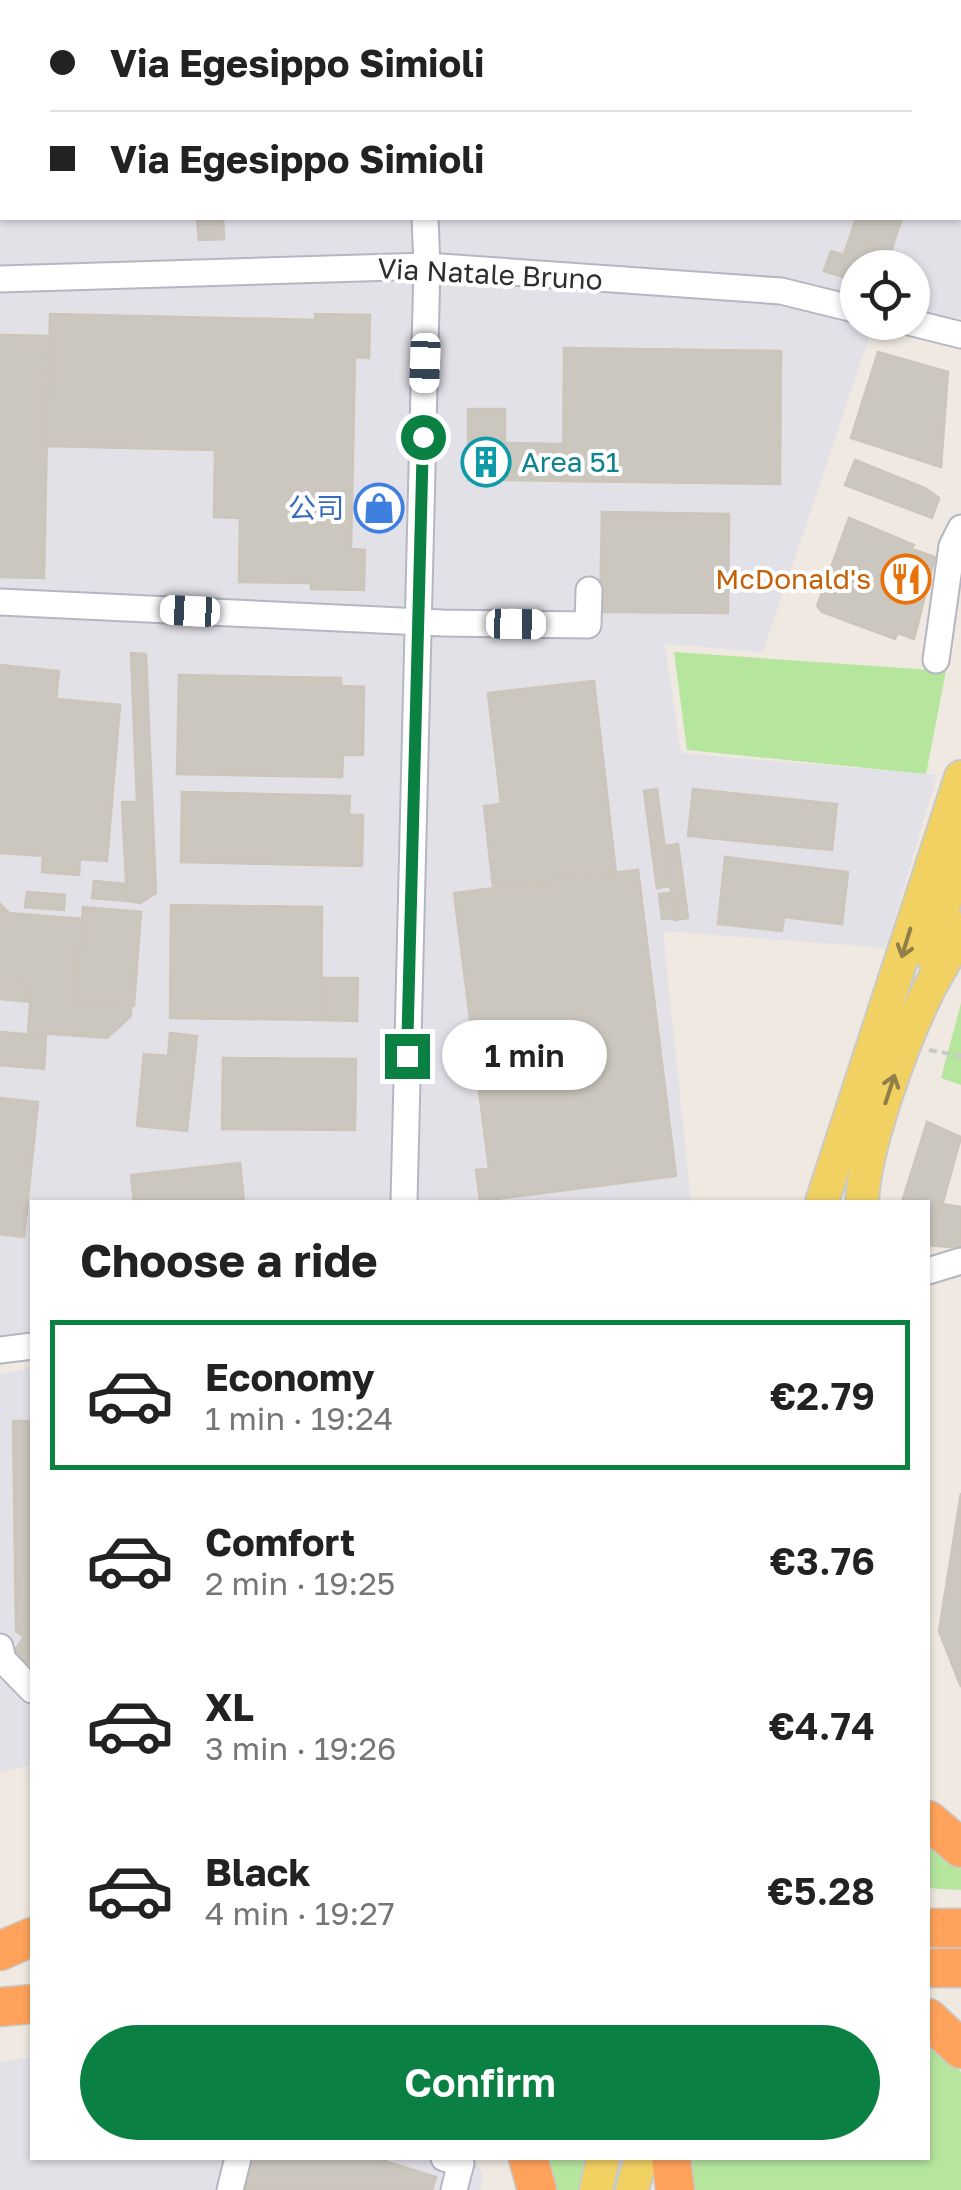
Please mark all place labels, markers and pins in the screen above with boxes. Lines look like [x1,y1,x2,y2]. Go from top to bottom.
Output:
building icon: Area 51 [460,436,512,488]
place label: Area 51 [521,445,619,478]
shop icon: 公司 [353,482,405,534]
place label: 公司 [288,491,344,524]
restaurant icon: McDonald's [880,553,932,605]
place label: McDonald's [715,562,871,595]

